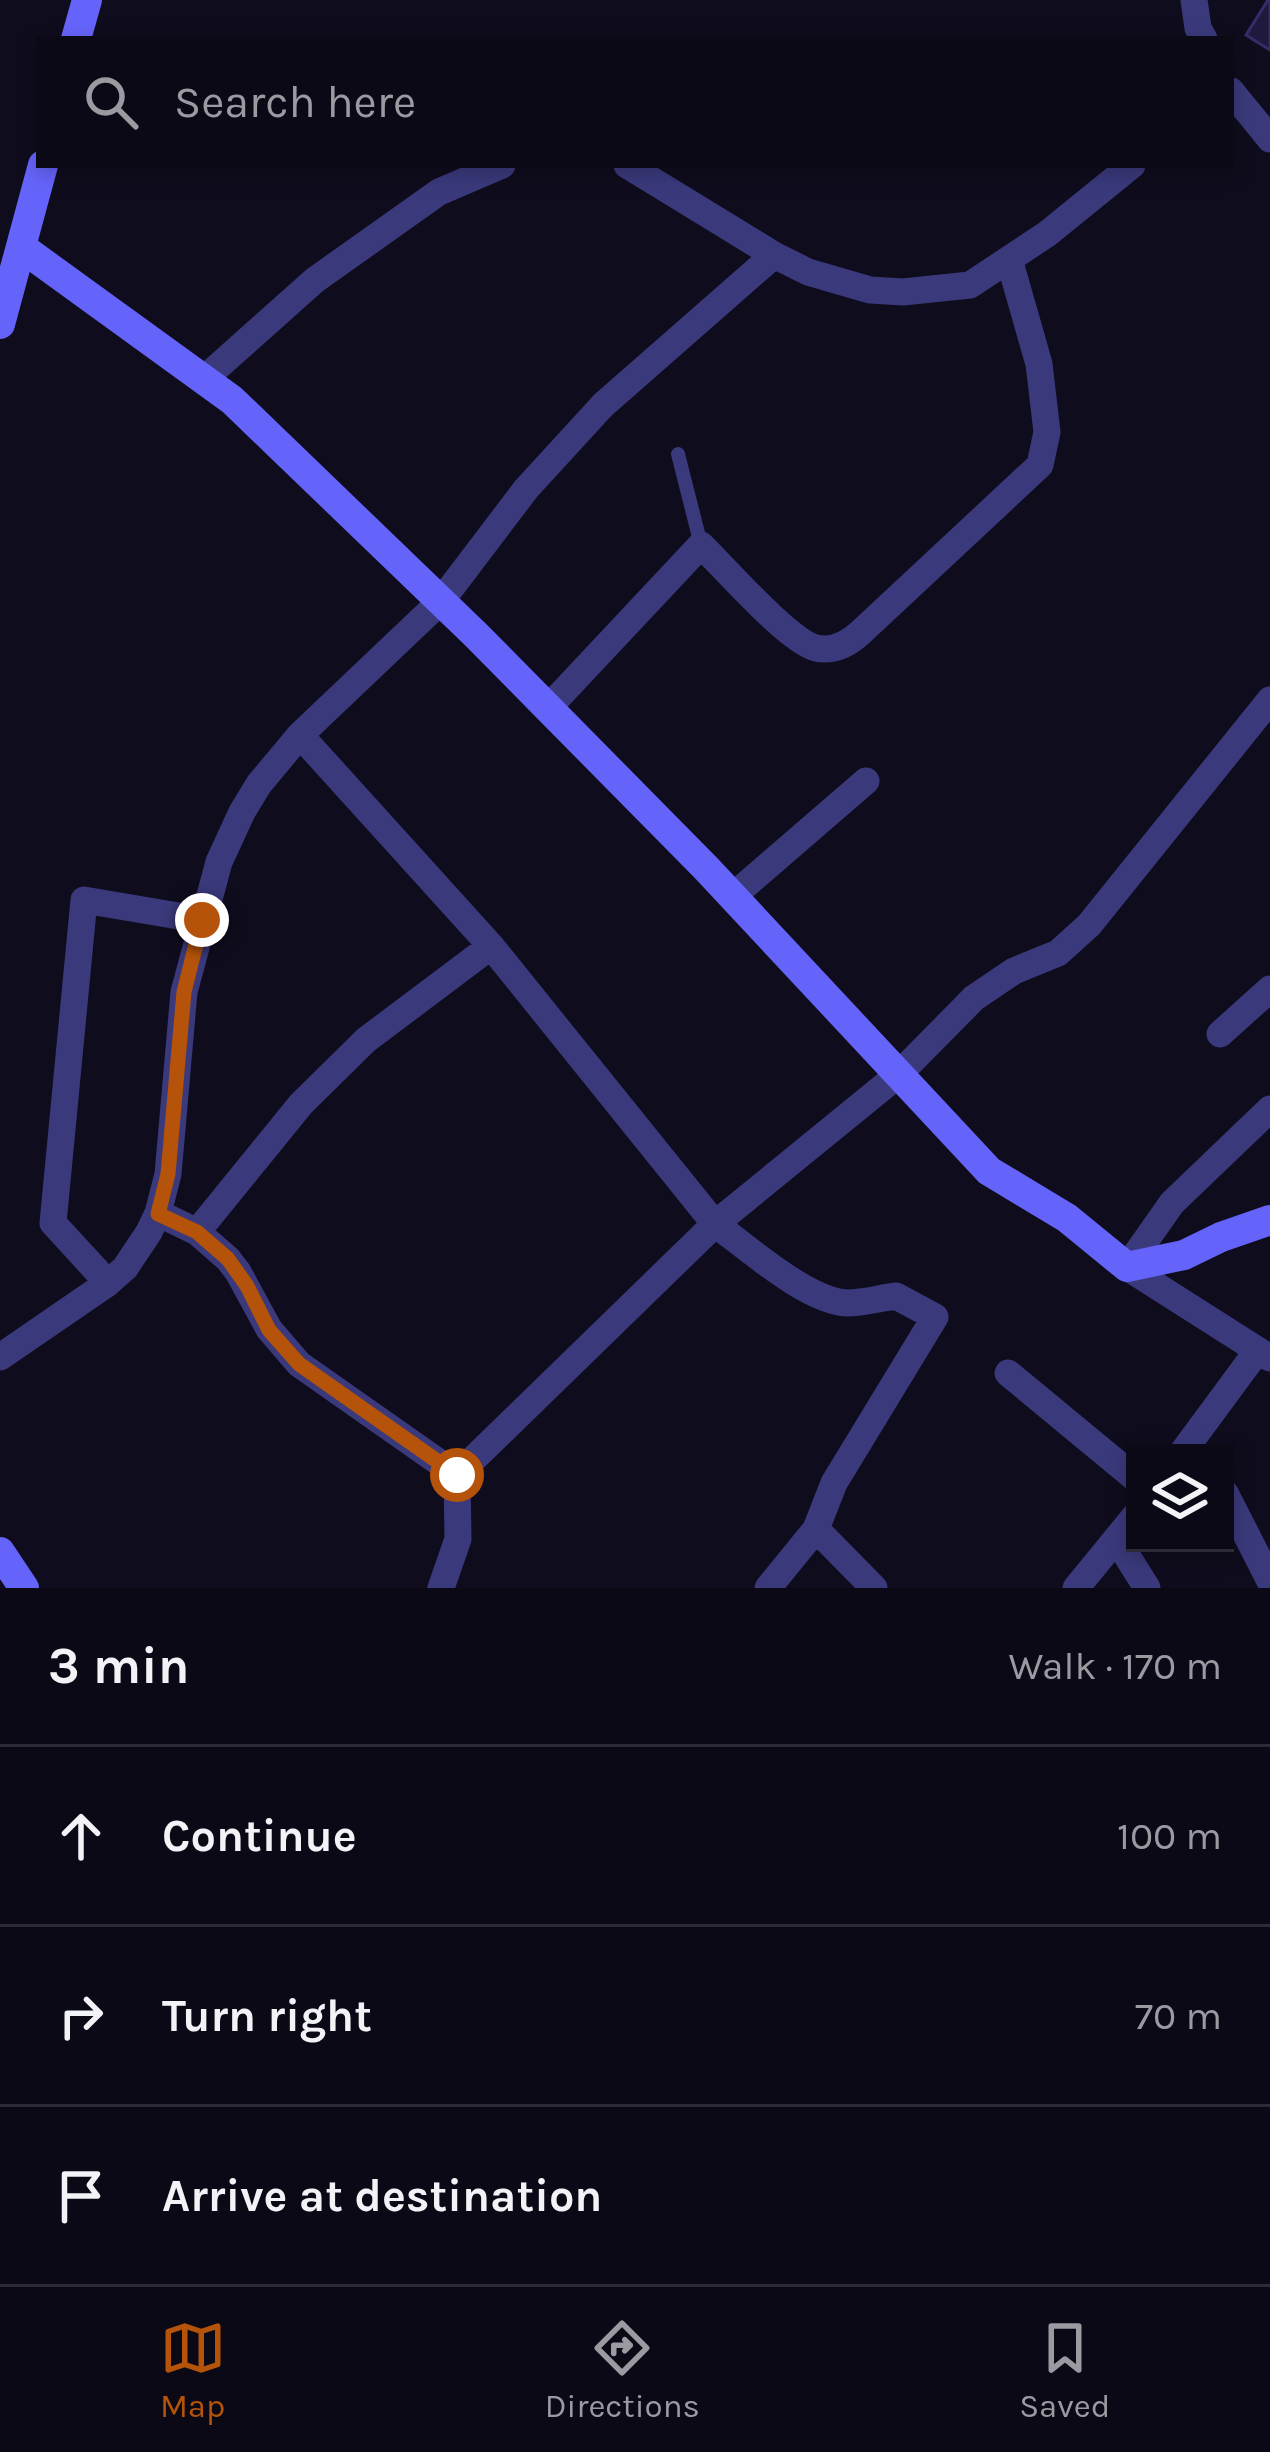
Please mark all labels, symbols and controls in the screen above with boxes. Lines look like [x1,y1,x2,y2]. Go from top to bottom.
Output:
search box [36,36,1234,168]
icon: search [78,69,144,135]
text: Search here [174,76,416,128]
route end [175,893,229,947]
map controls [1126,1444,1234,1552]
button: layers [1126,1444,1234,1552]
route start [430,1448,484,1502]
text: 3 min [48,1636,190,1696]
text: Walk · 170 m [1008,1643,1222,1689]
icon: ahead [48,1803,114,1869]
text: Continue [162,1810,357,1862]
text: 100 m [1117,1813,1222,1859]
icon: right [48,1983,114,2049]
text: Turn right [162,1990,372,2042]
text: 70 m [1135,1993,1222,2039]
icon: arrive [48,2163,114,2229]
text: Arrive at destination [162,2170,602,2222]
tab: Map [160,2315,226,2425]
tab: Directions [545,2315,700,2425]
tab: Saved [1019,2315,1110,2425]

